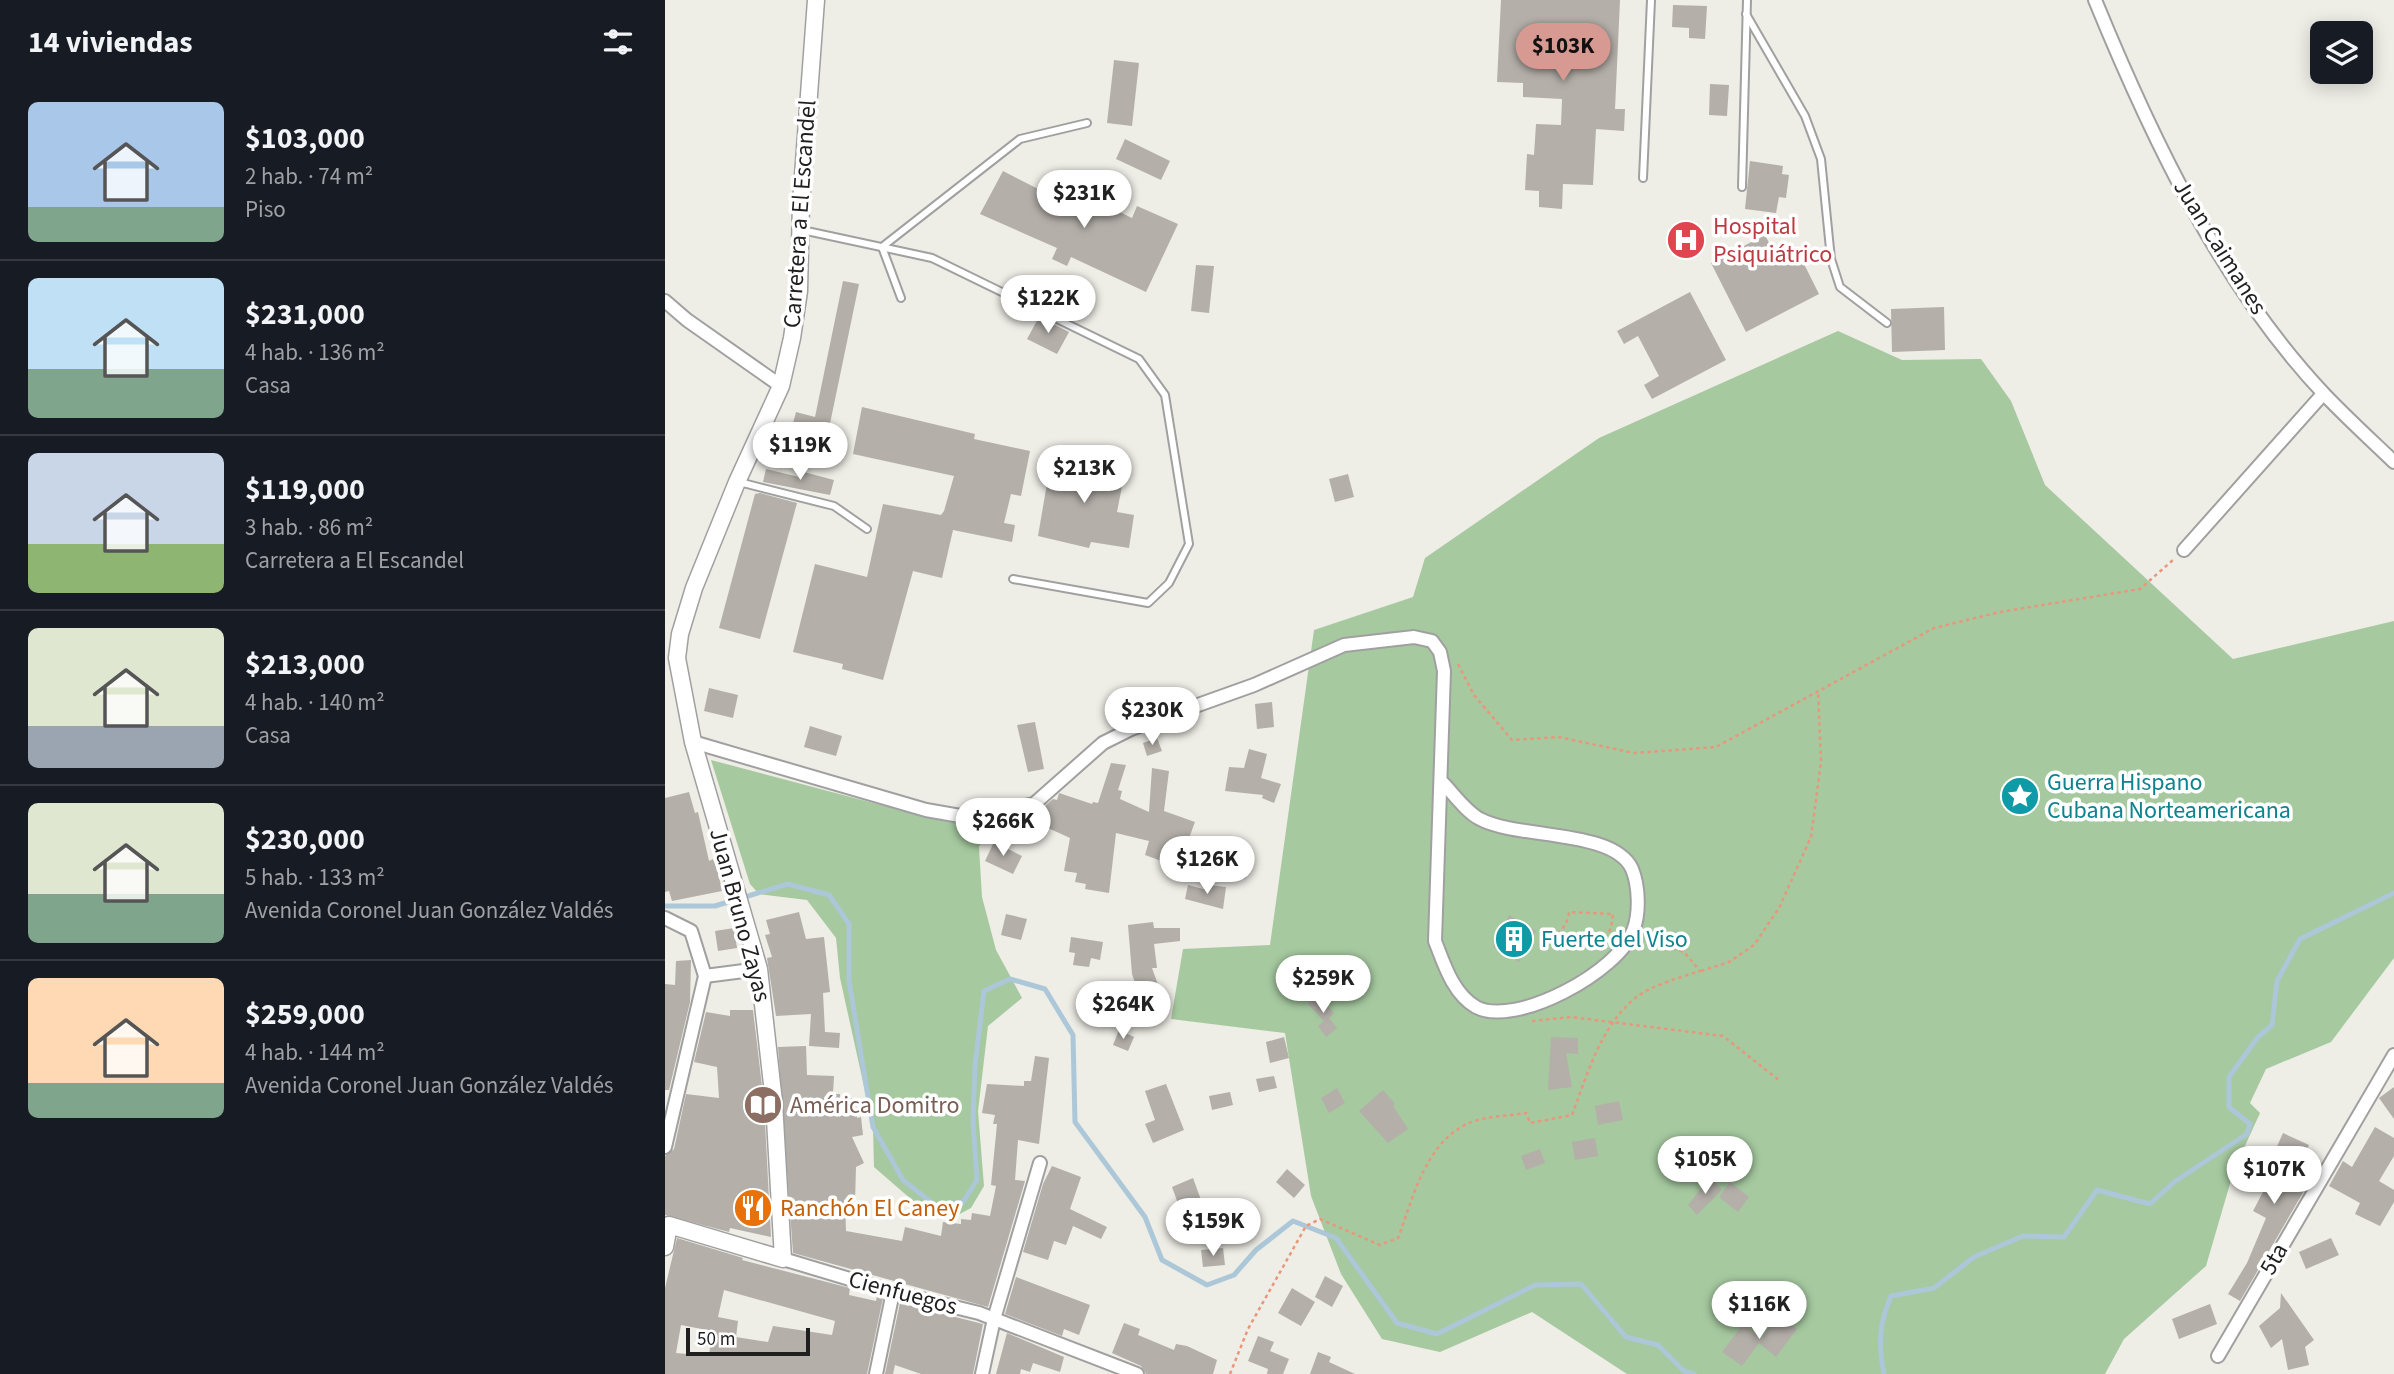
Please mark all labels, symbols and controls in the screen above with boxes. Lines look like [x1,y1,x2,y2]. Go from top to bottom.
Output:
text: 14 viviendas [28,21,193,64]
map controls [2310,21,2373,84]
button: layers [2310,21,2373,84]
icon: filters [599,23,637,61]
pin: $103K [1514,24,1612,83]
text: $103K [1532,29,1594,62]
street label: Carretera a El Escandel [775,99,825,329]
text: $103,000 [245,117,365,160]
icon: home [84,130,168,214]
text: 2 hab. · 74 m² [245,160,373,193]
pin: $231K [1035,170,1133,230]
street label: Juan Caimanes [2165,173,2275,321]
text: $231K [1053,176,1115,209]
text: Piso [245,193,286,226]
place label: Hospital Psiquiátrico [1713,209,1832,272]
hospital icon: Hospital Psiquiátrico [1665,219,1707,261]
pin: $122K [999,276,1097,335]
text: $122K [1017,281,1079,314]
text: $231,000 [245,293,365,336]
icon: home [84,306,168,390]
text: 4 hab. · 136 m² [245,336,385,369]
text: Casa [245,369,291,402]
pin: $119K [751,422,849,482]
text: $119K [769,428,831,461]
pin: $213K [1035,446,1133,505]
text: $213K [1053,451,1115,484]
text: $119,000 [245,468,365,511]
icon: home [84,481,168,565]
text: 3 hab. · 86 m² [245,511,373,544]
text: Carretera a El Escandel [245,544,464,577]
text: $213,000 [245,643,365,686]
icon: home [84,656,168,740]
text: 4 hab. · 140 m² [245,686,385,719]
pin: $230K [1103,688,1201,747]
text: $230K [1121,693,1183,726]
text: Casa [245,719,291,752]
place label: Guerra Hispano Cubana Norteamericana [2047,765,2291,828]
place icon: Guerra Hispano Cubana Norteamericana [1999,775,2041,817]
pin: $266K [954,798,1052,858]
text: $266K [972,804,1034,837]
text: $230,000 [245,818,365,861]
street label: Juan Bruno Zayas [700,824,780,1006]
icon: home [84,831,168,915]
pin: $126K [1158,836,1256,896]
text: $126K [1176,842,1238,875]
text: 5 hab. · 133 m² [245,861,385,894]
text: Avenida Coronel Juan González Valdés [245,894,614,927]
building icon: Fuerte del Viso [1493,918,1535,960]
place label: Fuerte del Viso [1541,922,1688,957]
pin: $259K [1274,956,1372,1015]
text: $259K [1292,961,1354,994]
pin: $264K [1074,982,1172,1041]
text: $264K [1092,987,1154,1020]
text: $259,000 [245,993,365,1036]
icon: home [84,1006,168,1090]
text: 4 hab. · 144 m² [245,1036,385,1069]
text: Avenida Coronel Juan González Valdés [245,1069,614,1102]
library icon: América Domitro [742,1084,784,1126]
place label: América Domitro [790,1088,959,1123]
pin: $105K [1656,1136,1754,1196]
text: $105K [1674,1142,1736,1175]
pin: $107K [2225,1146,2323,1206]
text: $107K [2243,1152,2305,1185]
restaurant icon: Ranchón El Caney [732,1187,774,1229]
place label: Ranchón El Caney [780,1191,959,1226]
pin: $159K [1164,1198,1262,1258]
text: $159K [1182,1204,1244,1237]
street label: 5ta [2251,1237,2297,1281]
street label: Cienfuegos [845,1262,961,1324]
pin: $116K [1710,1282,1808,1341]
text: $116K [1728,1287,1790,1320]
scale bar [686,1325,810,1357]
text: 50 m [697,1326,735,1353]

